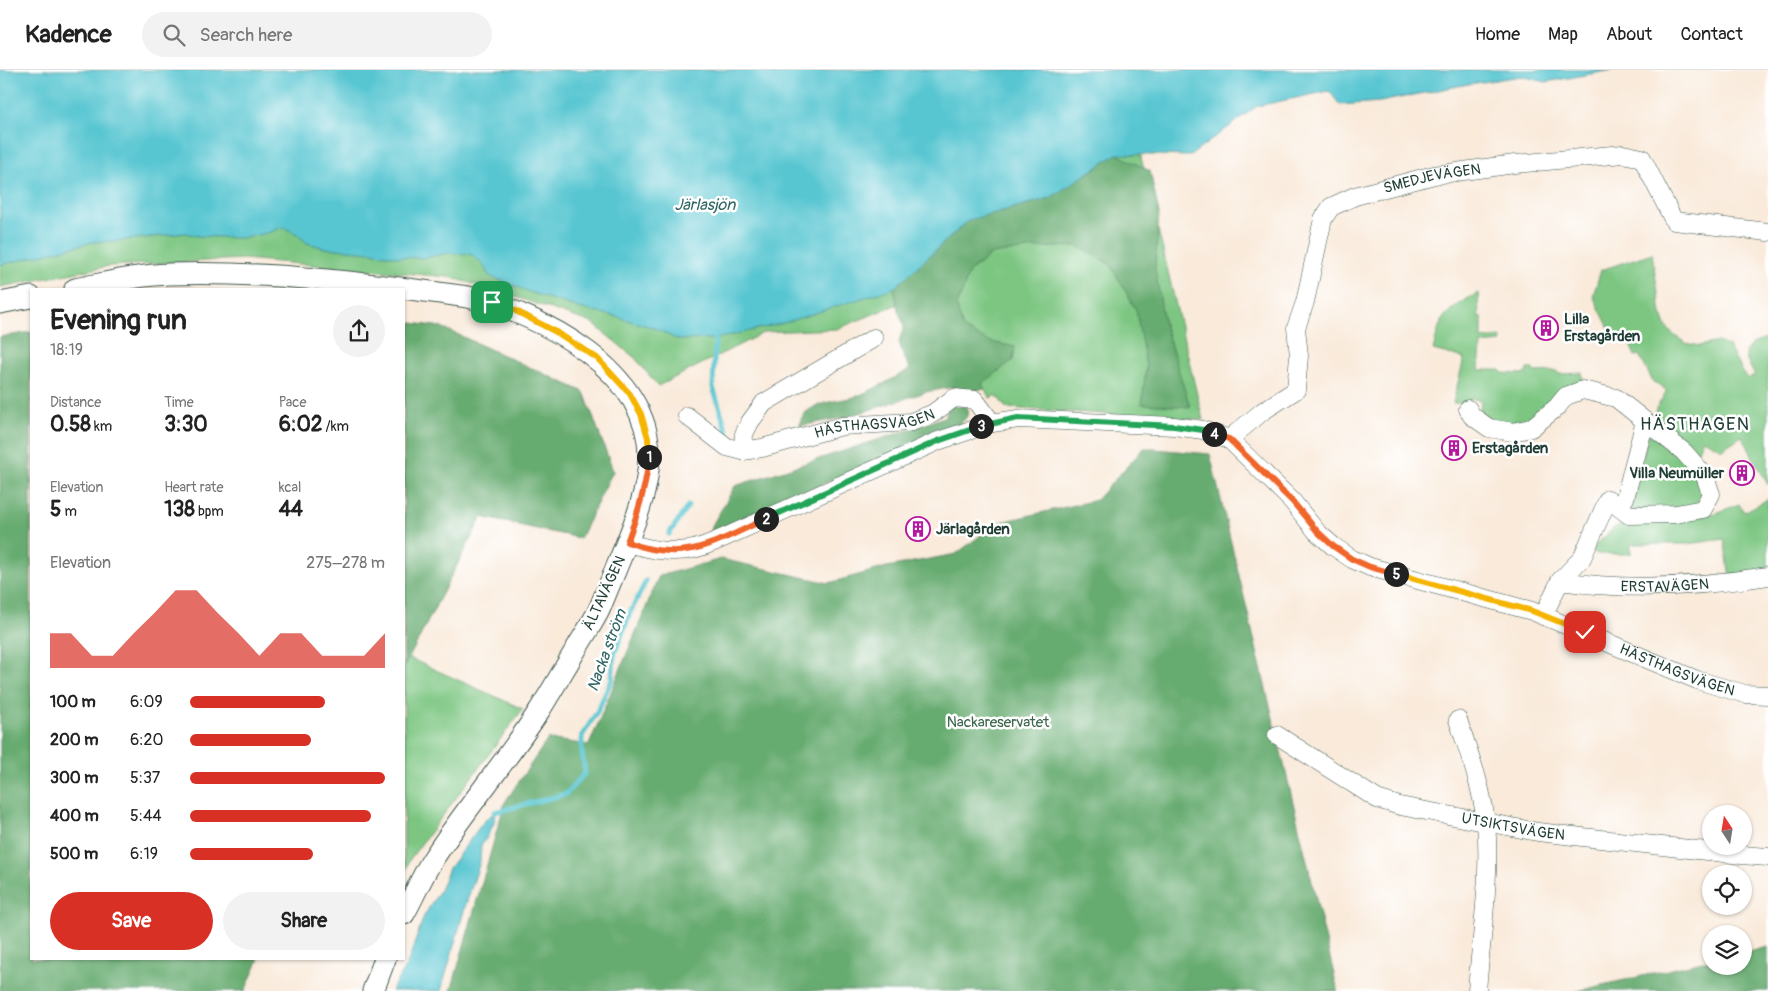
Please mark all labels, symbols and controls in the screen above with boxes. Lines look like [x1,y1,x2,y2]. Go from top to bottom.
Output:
search box [142,12,492,57]
text: Kadence [25,20,112,49]
icon: search [160,21,188,49]
text: Search here [200,23,292,47]
text: Home [1475,23,1520,46]
text: Map [1548,23,1578,46]
text: About [1606,23,1652,46]
text: Contact [1680,23,1743,46]
street label: SMEDJEVÄGEN [1381,160,1482,198]
water label: Järlasjön [675,195,736,215]
pin [471,281,513,323]
icon: arrive [478,288,506,316]
text: Evening run [50,303,187,338]
button: share [333,305,385,357]
place label: Lilla Erstagården [1564,310,1641,346]
building icon: Lilla Erstagården [1533,315,1559,341]
text: 18:19 [50,340,83,360]
text: Distance [50,394,101,411]
text: Time [164,394,194,411]
text: Pace [279,394,306,411]
street label: HÄSTHAGSVÄGEN [812,405,938,443]
text: 0.58 [50,411,91,438]
text: 3:30 [164,411,208,438]
text: 6:02 [279,411,323,438]
district label: HÄSTHAGEN [1640,413,1750,436]
pin: 3 [968,414,994,438]
text: km [91,418,112,435]
text: /km [323,418,349,435]
text: 3 [978,418,985,435]
pin: 4 [1202,422,1226,446]
text: 4 [1210,426,1219,443]
building icon: Erstagården [1441,435,1467,461]
place label: Erstagården [1472,439,1549,458]
pin: 1 [636,444,662,470]
text: 1 [647,449,652,466]
building icon: Villa Neumüller [1729,460,1755,486]
place label: Villa Neumüller [1629,464,1725,483]
text: Elevation [50,479,103,496]
text: Heart rate [164,479,223,496]
text: kcal [279,479,301,496]
text: 5 [50,496,61,523]
text: 138 [164,496,195,523]
text: 44 [279,496,303,523]
text: m [61,503,77,520]
text: bpm [195,503,224,520]
pin: 2 [754,506,778,532]
text: 2 [763,511,770,528]
building icon: Järlagården [905,516,931,542]
place label: Järlagården [936,520,1010,539]
text: Elevation [50,553,111,573]
text: 275–278 m [306,553,385,573]
street label: ÄLTAVÄGEN [579,553,630,634]
pin: 5 [1384,562,1408,586]
text: 5 [1393,566,1400,583]
street label: ERSTAVÄGEN [1620,575,1710,597]
water label: Nacka ström [583,606,631,694]
pin [1564,611,1606,653]
icon: check [1571,618,1599,646]
street label: HÄSTHAGSVÄGEN [1617,640,1737,701]
text: 100 m [50,692,96,712]
text: 6:09 [130,692,163,712]
park label: Nackareservatet [947,713,1050,732]
text: 200 m [50,730,98,750]
text: 6:20 [130,730,163,750]
text: 300 m [50,768,98,788]
text: 5:37 [130,768,160,788]
north arrow [1702,805,1752,855]
map controls [1702,805,1752,975]
text: 400 m [50,806,99,826]
text: 5:44 [130,806,162,826]
street label: UTSIKTSVÄGEN [1460,809,1566,845]
text: 500 m [50,844,98,864]
text: 6:19 [130,844,158,864]
button: locate [1702,865,1752,915]
button: Save [50,892,213,950]
button: Share [223,892,385,950]
button: layers [1702,925,1752,975]

